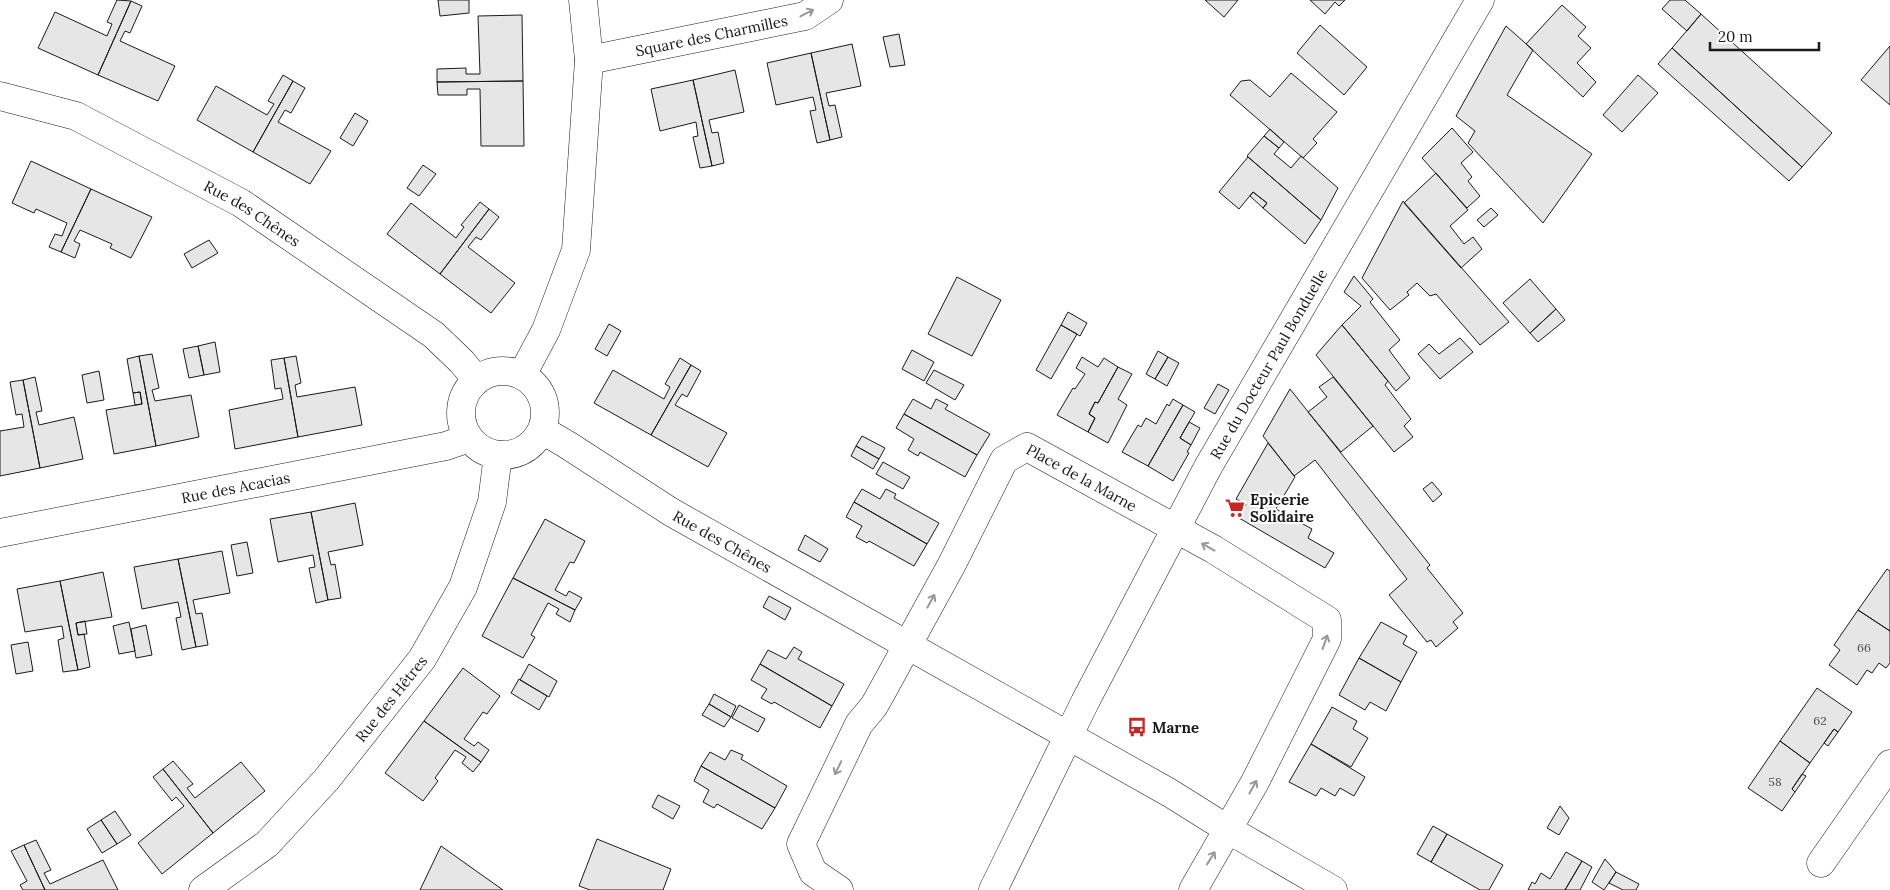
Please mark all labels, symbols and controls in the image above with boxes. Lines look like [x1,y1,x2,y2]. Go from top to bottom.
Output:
one-way arrow [799,8,814,18]
street label: Square des Charmilles [634,10,789,60]
scale bar [1710,20,1819,52]
text: 20 m [1718,27,1753,46]
street label: Rue des Chênes [201,176,304,250]
street label: Rue du Docteur Paul Bonduelle [1205,265,1331,462]
street label: Place de la Marne [1023,439,1140,515]
street label: Rue des Acacias [180,467,292,507]
place label: Epicerie Solidaire [1250,490,1314,526]
supermarket icon: Epicerie Solidaire [1224,497,1246,519]
street label: Rue des Chênes [670,506,775,576]
one-way arrow [1201,542,1216,551]
one-way arrow [926,594,936,609]
one-way arrow [1320,634,1330,650]
house number: 66 [1857,640,1871,655]
street label: Rue des Hêtres [351,651,431,746]
house number: 62 [1813,713,1827,728]
bus stop icon: Marne [1126,716,1148,738]
place label: Marne [1152,718,1199,737]
one-way arrow [833,760,842,775]
house number: 58 [1768,774,1782,789]
one-way arrow [1248,781,1258,795]
one-way arrow [1207,851,1217,865]

